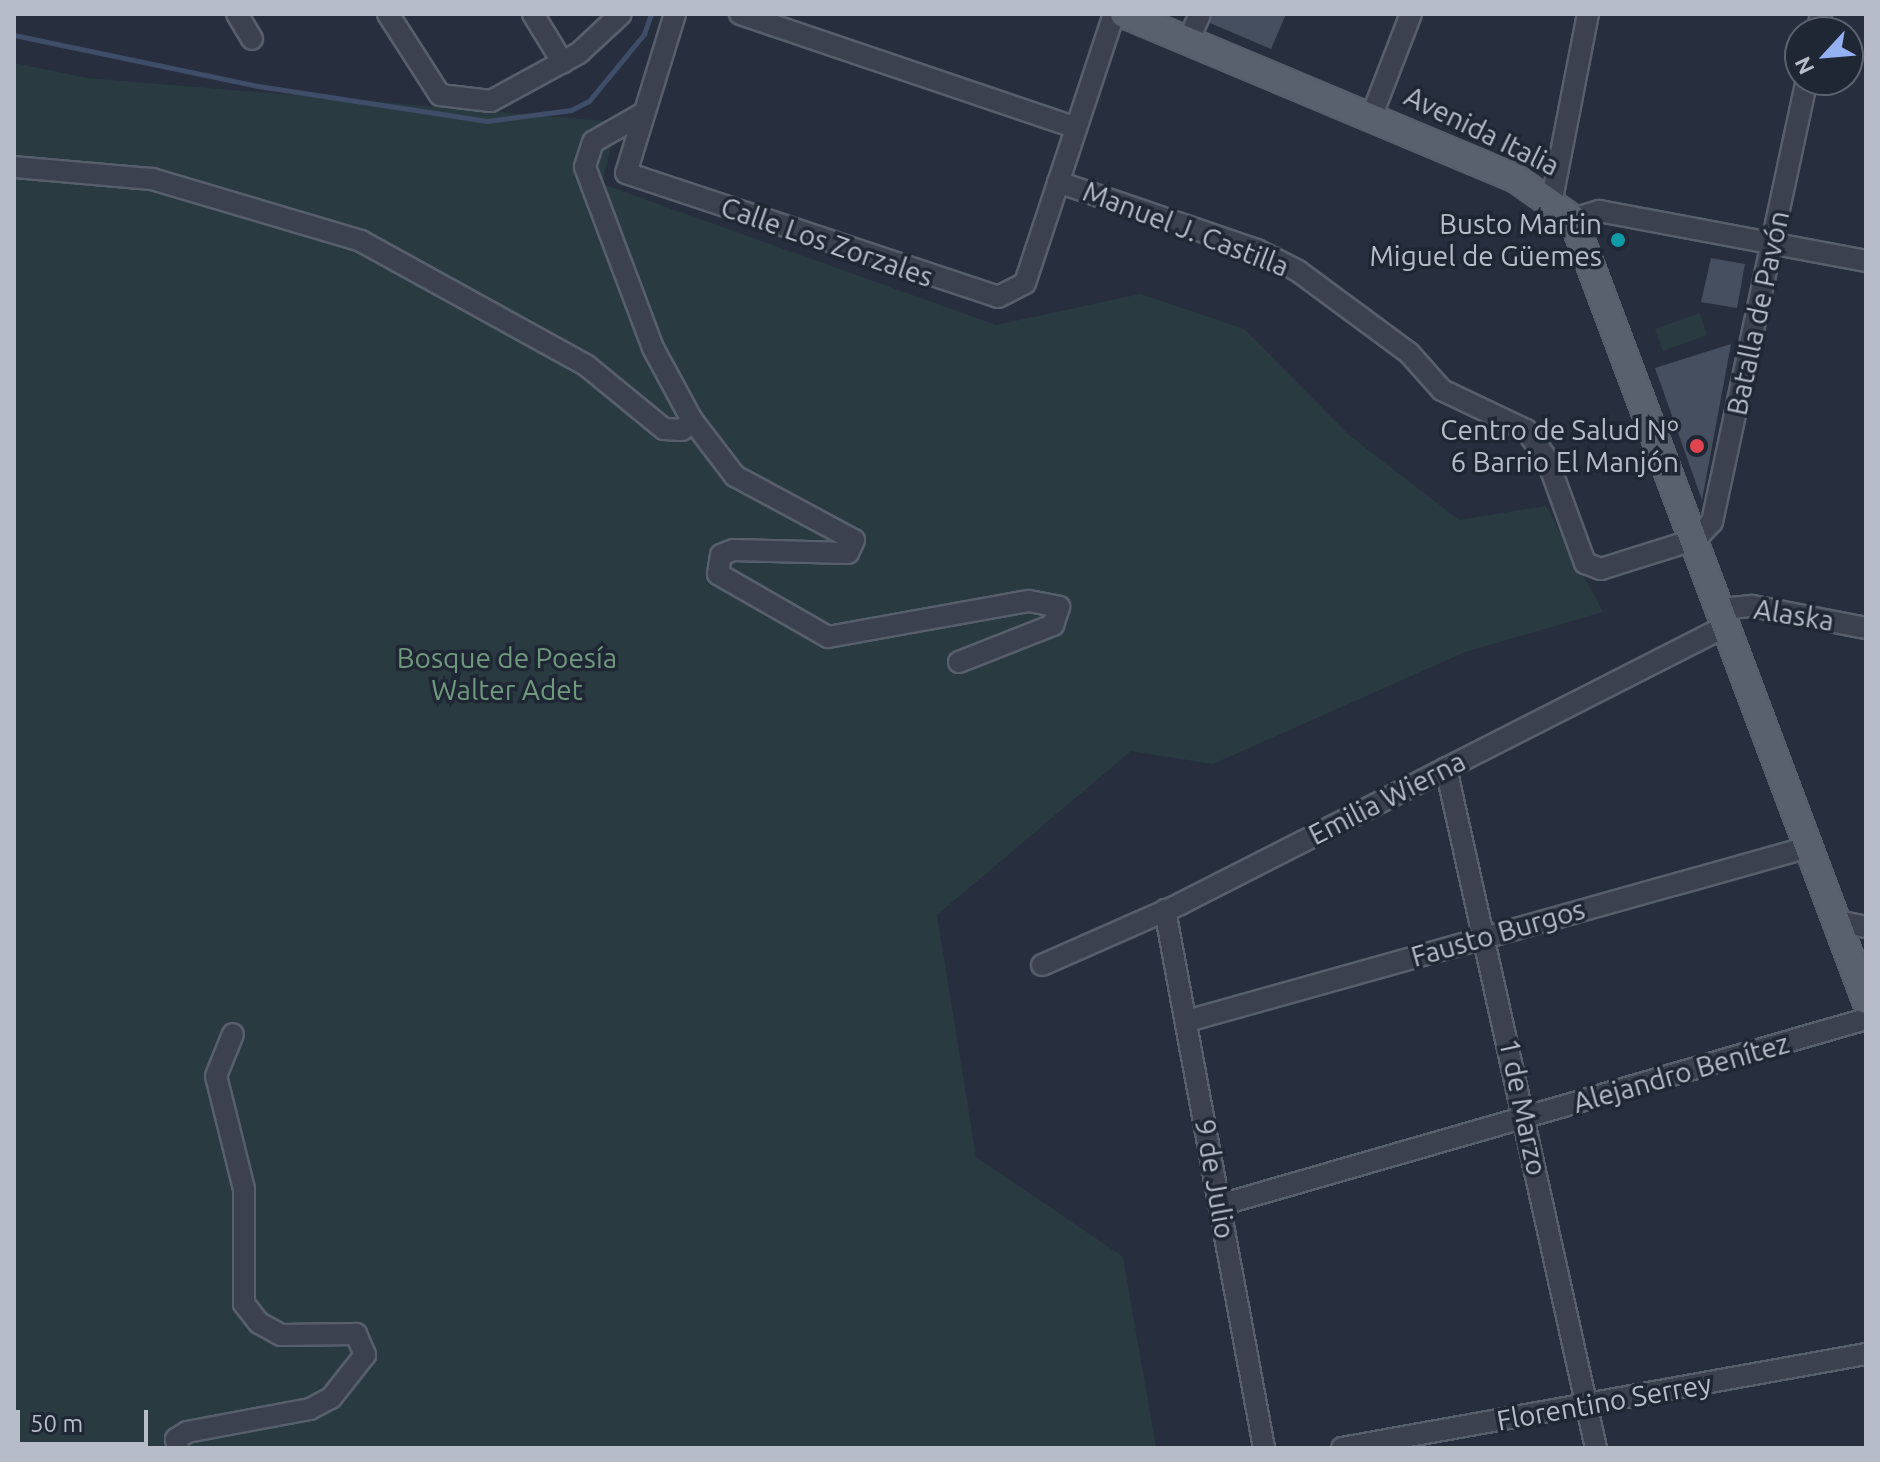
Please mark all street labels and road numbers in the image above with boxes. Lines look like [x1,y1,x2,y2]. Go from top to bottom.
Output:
street label: Avenida Italia [1399,79,1565,183]
street label: Manuel J. Castilla [1078,174,1294,284]
street label: Calle Los Zorzales [717,190,937,294]
street label: Batalla de Pavón [1720,208,1796,418]
street label: Alaska [1752,592,1836,638]
street label: Emilia Wierna [1303,744,1471,852]
street label: Fausto Burgos [1407,892,1589,974]
street label: Alejandro Benítez [1569,1026,1793,1120]
street label: 1 de Marzo [1492,1036,1554,1178]
street label: 9 de Julio [1188,1117,1242,1241]
street label: Florentino Serrey [1494,1367,1714,1437]

